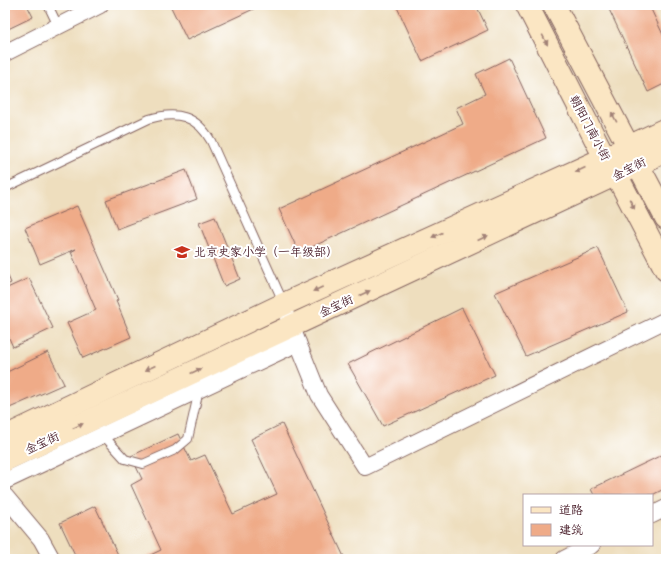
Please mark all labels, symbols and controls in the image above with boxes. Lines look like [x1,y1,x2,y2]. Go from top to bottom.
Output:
one-way arrow [542,34,548,46]
street label: 朝阳门南小街 [564,93,613,164]
one-way arrow [610,111,617,123]
street label: 金宝街 [610,155,650,186]
one-way arrow [574,167,586,173]
one-way arrow [628,198,635,210]
one-way arrow [431,232,442,238]
one-way arrow [477,235,488,241]
school or university icon: 北京史家小学（一年级部） [173,243,191,261]
place label: 北京史家小学（一年级部） [194,245,338,262]
one-way arrow [313,286,324,292]
one-way arrow [359,290,371,296]
street label: 金宝街 [317,292,357,323]
one-way arrow [144,365,156,371]
one-way arrow [191,368,202,374]
one-way arrow [73,423,84,429]
street label: 金宝街 [23,429,63,460]
legend [523,494,653,546]
text: 道路 [559,503,583,520]
text: 建筑 [559,523,583,540]

